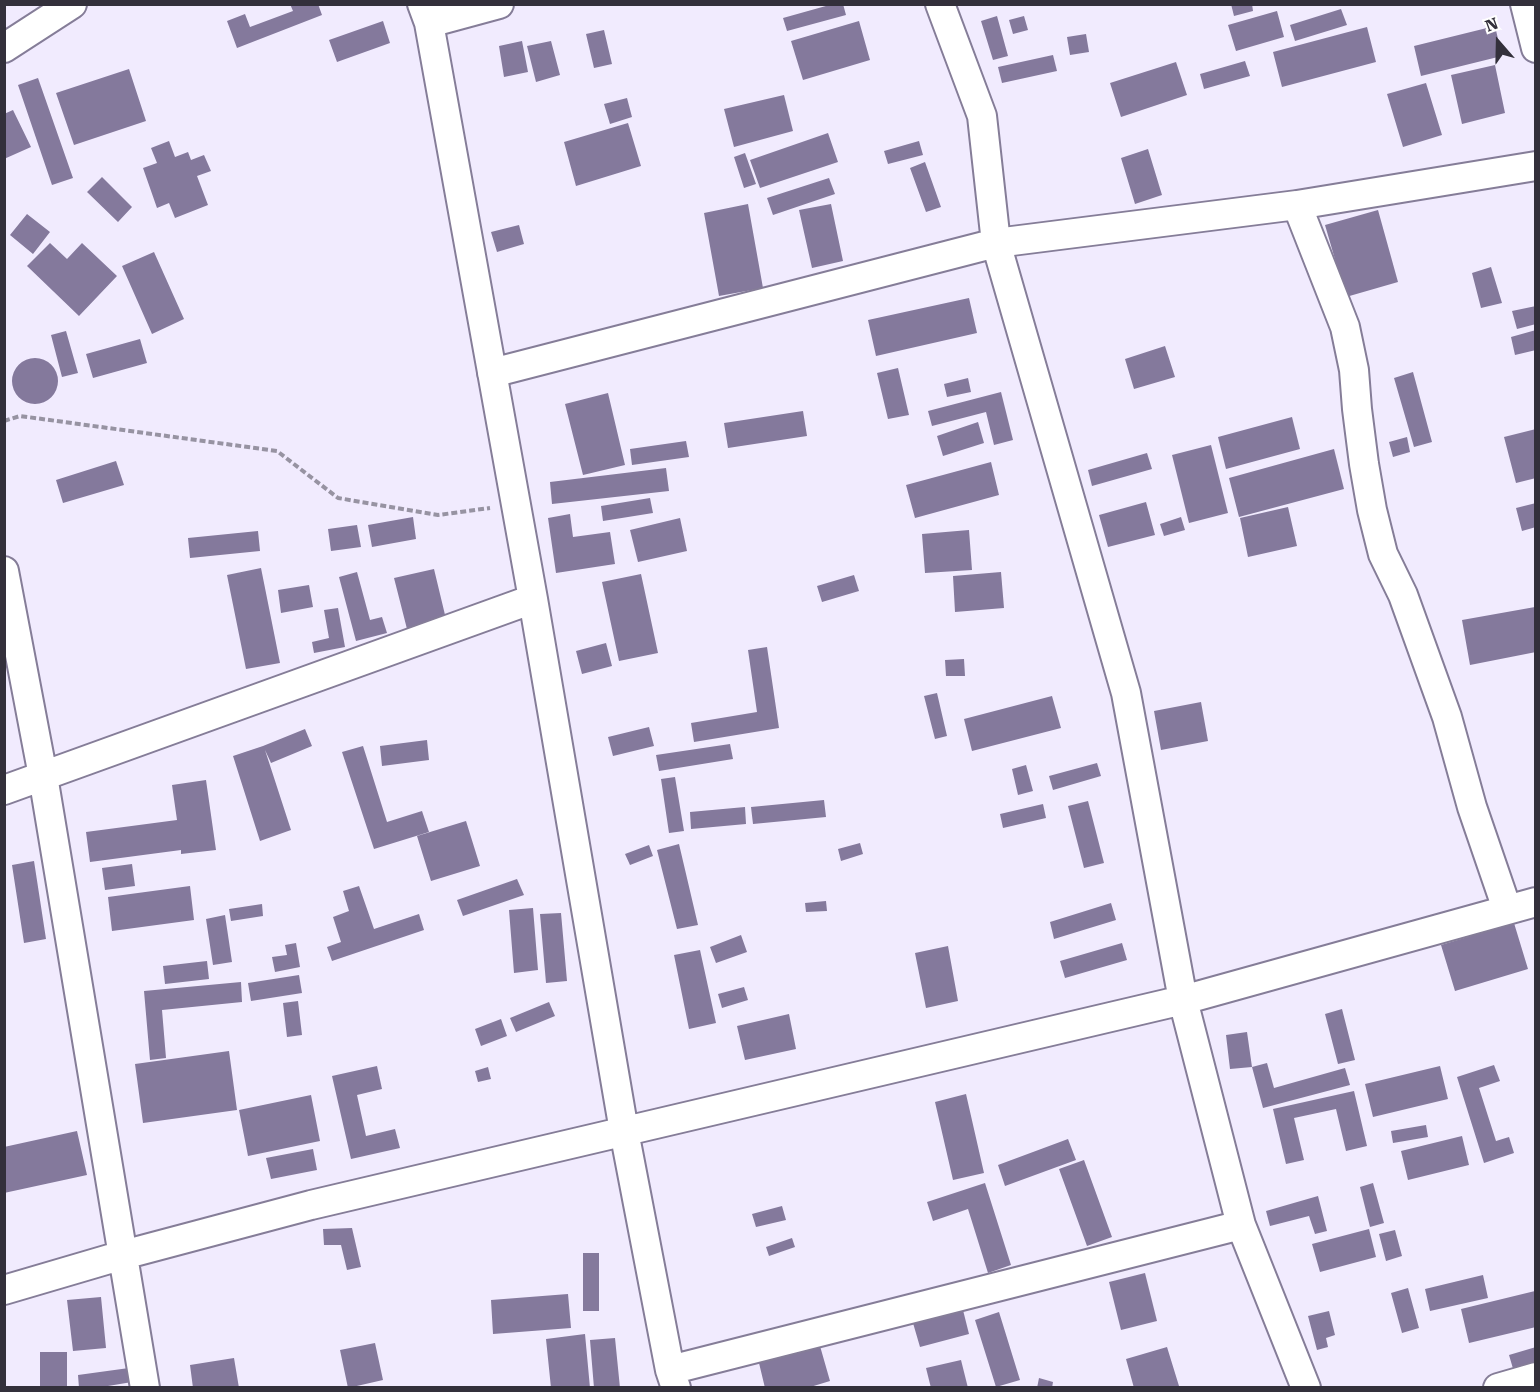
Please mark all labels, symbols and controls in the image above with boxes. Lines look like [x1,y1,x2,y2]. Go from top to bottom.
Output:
north arrow [1468,12,1528,72]
text: N [1483,14,1501,36]

